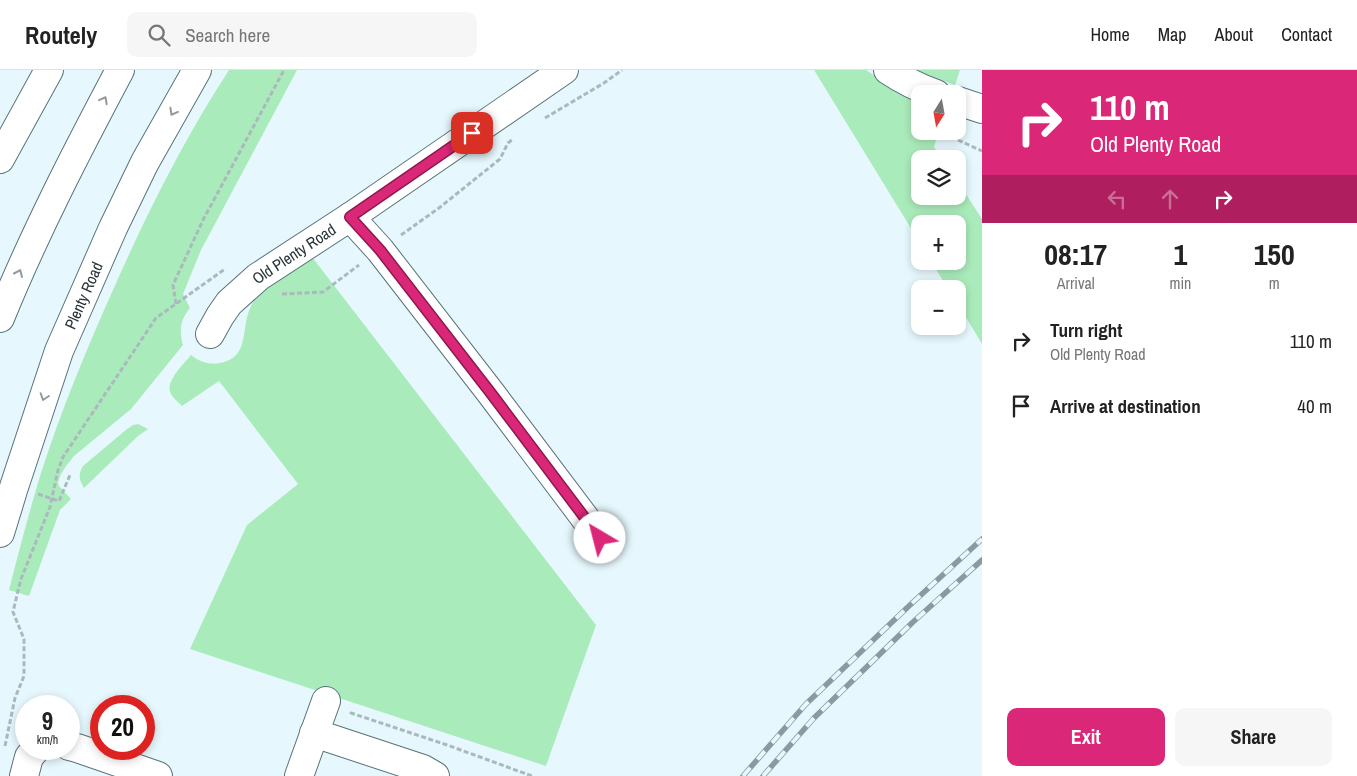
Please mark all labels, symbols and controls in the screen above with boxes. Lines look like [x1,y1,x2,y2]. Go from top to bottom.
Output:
search box [127,12,477,57]
text: Routely [25,19,97,51]
icon: search [145,21,173,49]
text: Search here [185,22,270,48]
text: Home [1090,22,1130,47]
text: Map [1158,22,1187,47]
text: About [1215,22,1253,47]
text: Contact [1281,22,1332,47]
text: 110 m [1090,84,1170,131]
north arrow [911,85,966,140]
map controls [911,85,966,335]
icon: right [1007,90,1072,155]
one-way arrow [98,96,108,105]
one-way arrow [169,107,179,116]
pin [451,112,493,154]
icon: arrive [458,119,486,147]
text: Old Plenty Road [1090,129,1221,159]
button: layers [911,150,966,205]
icon: left [1103,185,1131,213]
icon: ahead [1156,185,1184,213]
icon: right [1209,185,1237,213]
button: + [911,215,966,270]
street label: Old Plenty Road [247,218,340,289]
text: 08:17 [1044,234,1107,274]
text: 1 [1174,234,1187,274]
text: 150 [1254,234,1295,274]
street label: Plenty Road [59,258,108,333]
one-way arrow [12,269,23,278]
text: Arrival [1057,272,1095,294]
text: min [1169,272,1191,294]
text: m [1269,272,1280,294]
button: − [911,280,966,335]
text: Turn right [1050,317,1122,343]
icon: right [1007,327,1035,355]
text: 110 m [1290,328,1332,354]
text: Old Plenty Road [1050,343,1146,365]
one-way arrow [39,392,49,401]
icon: arrive [1007,392,1035,420]
text: Arrive at destination [1050,393,1201,419]
text: 40 m [1297,393,1332,419]
position arrow [573,511,625,563]
speed limit sign: 20 [90,695,155,760]
text: 9 [42,704,53,738]
button: Exit [1007,708,1165,766]
button: Share [1175,708,1332,766]
text: km/h [37,732,58,748]

